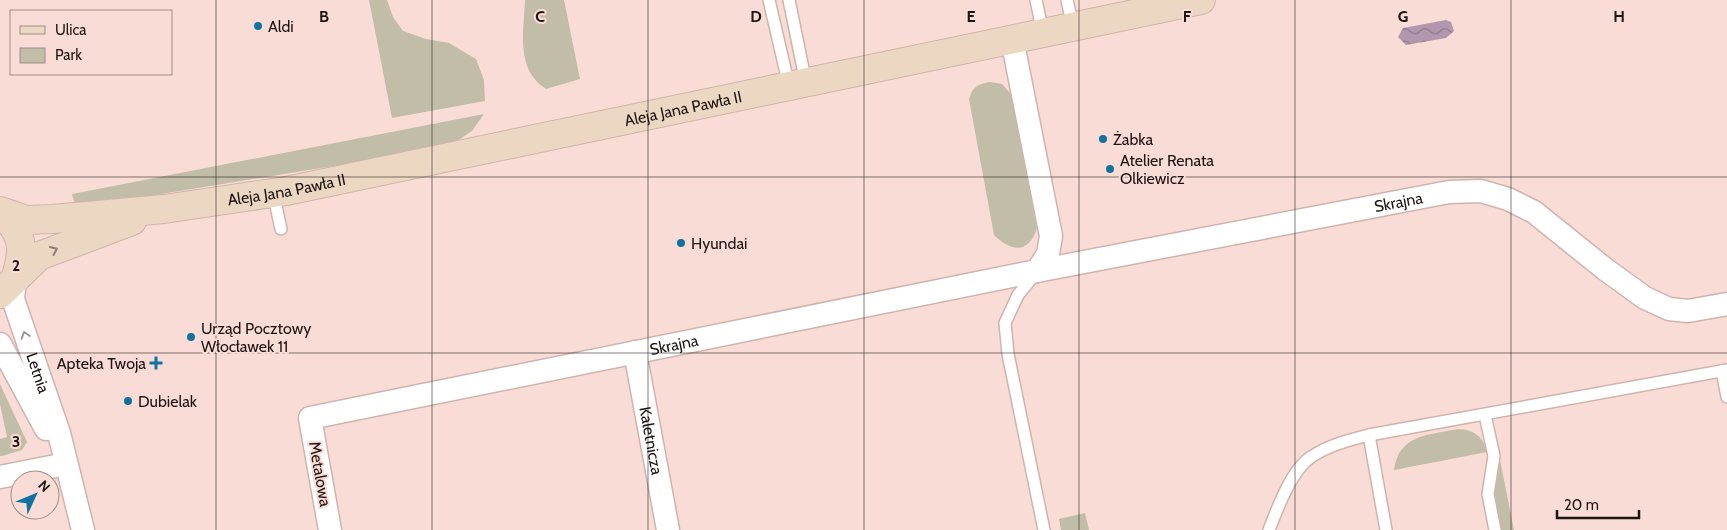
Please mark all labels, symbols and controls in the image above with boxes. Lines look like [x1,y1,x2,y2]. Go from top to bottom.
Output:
text: B [319,7,329,26]
text: C [535,7,545,26]
text: D [750,7,762,26]
text: E [966,7,976,26]
text: F [1183,7,1192,26]
text: G [1398,7,1408,26]
text: H [1613,7,1625,26]
legend [10,10,172,75]
place label: Aldi [268,17,294,36]
marker: Aldi [252,20,264,32]
text: Ulica [55,21,87,39]
text: Park [55,46,82,64]
street label: Aleja Jana Pawła II [623,87,744,130]
place label: Żabka [1113,130,1153,149]
marker: Żabka [1097,133,1109,145]
place label: Atelier Renata Olkiewicz [1120,151,1214,188]
marker: Atelier Renata Olkiewicz [1104,163,1116,175]
street label: Aleja Jana Pawła II [226,169,347,209]
street label: Skrajna [1373,188,1425,216]
place label: Hyundai [691,234,748,253]
marker: Hyundai [675,237,687,249]
one-way arrow [49,246,57,256]
text: 2 [12,256,20,275]
place label: Urząd Pocztowy Włocławek 11 [201,319,311,356]
street label: Skrajna [648,330,700,359]
one-way arrow [21,331,31,339]
marker: Urząd Pocztowy Włocławek 11 [185,331,197,343]
street label: Letnia [23,350,54,396]
place label: Apteka Twoja [57,354,146,373]
marker: Apteka Twoja [150,357,162,369]
place label: Dubielak [138,392,198,411]
marker: Dubielak [122,395,134,407]
street label: Kaletnicza [636,405,667,476]
text: 3 [12,432,20,451]
street label: Metalowa [305,440,335,508]
north arrow [10,470,60,520]
text: N [34,476,54,496]
scale bar [1557,488,1640,520]
text: 20 m [1564,496,1599,514]

